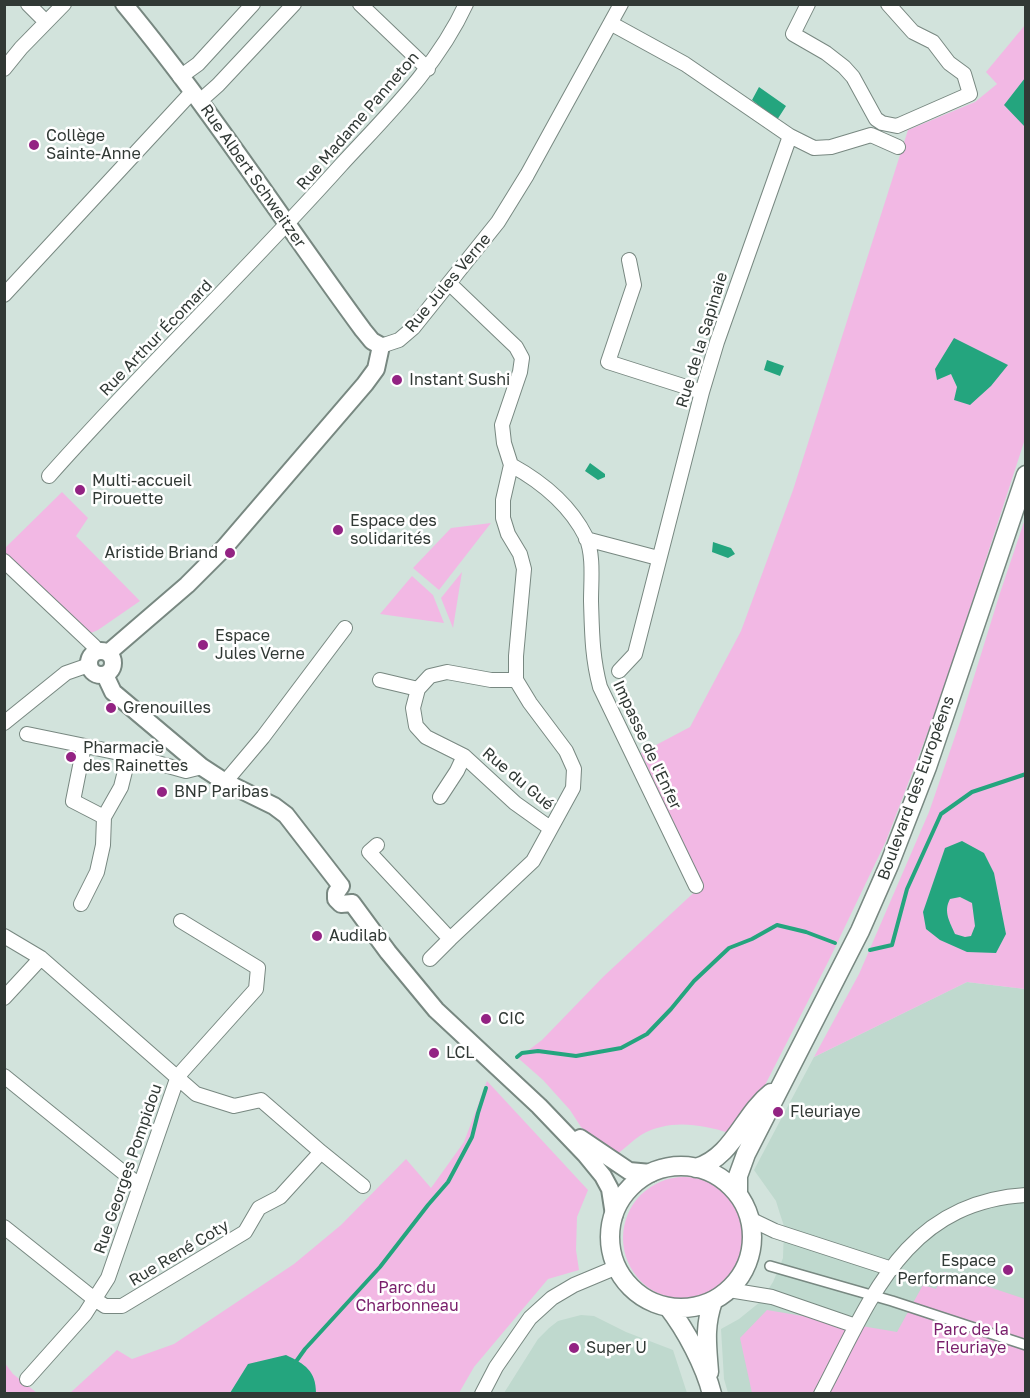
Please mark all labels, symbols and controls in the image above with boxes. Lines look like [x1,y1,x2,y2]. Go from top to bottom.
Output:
street label: Rue Madame Panneton [293,48,423,194]
street label: Rue Albert Schweitzer [196,101,310,251]
place label: Collège Sainte-Anne [46,126,141,164]
marker: Collège Sainte-Anne [27,138,41,152]
street label: Rue Jules Verne [401,230,495,336]
street label: Rue de la Sapinaie [672,270,732,410]
street label: Rue Arthur Écomard [96,276,216,400]
place label: Instant Sushi [409,370,510,390]
marker: Instant Sushi [390,373,404,387]
place label: Multi-accueil Pirouette [92,471,192,509]
marker: Multi-accueil Pirouette [73,483,87,497]
place label: Espace des solidarités [350,511,437,549]
marker: Espace des solidarités [331,523,345,537]
place label: Aristide Briand [104,543,218,563]
marker: Aristide Briand [223,546,237,560]
place label: Espace Jules Verne [215,626,305,664]
marker: Espace Jules Verne [196,638,210,652]
street label: Impasse de l'Enfer [609,677,685,813]
street label: Boulevard des Européens [874,693,958,883]
place label: Grenouilles [123,698,211,718]
marker: Grenouilles [104,701,118,715]
place label: Pharmacie des Rainettes [83,738,188,776]
street label: Rue du Gué [478,744,558,814]
marker: Pharmacie des Rainettes [64,750,78,764]
place label: BNP Paribas [174,782,269,802]
marker: BNP Paribas [155,785,169,799]
place label: Audilab [329,926,387,946]
marker: Audilab [310,929,324,943]
place label: CIC [498,1009,525,1029]
marker: CIC [479,1012,493,1026]
place label: LCL [446,1043,474,1063]
marker: LCL [427,1046,441,1060]
street label: Rue Georges Pompidou [90,1081,166,1257]
place label: Fleuriaye [790,1102,861,1122]
marker: Fleuriaye [771,1105,785,1119]
street label: Rue René Coty [126,1216,232,1290]
place label: Espace Performance [897,1251,996,1289]
marker: Espace Performance [1001,1263,1015,1277]
park label: Parc du Charbonneau [355,1278,459,1316]
park label: Parc de la Fleuriaye [933,1320,1009,1358]
place label: Super U [586,1338,647,1358]
marker: Super U [567,1341,581,1355]

